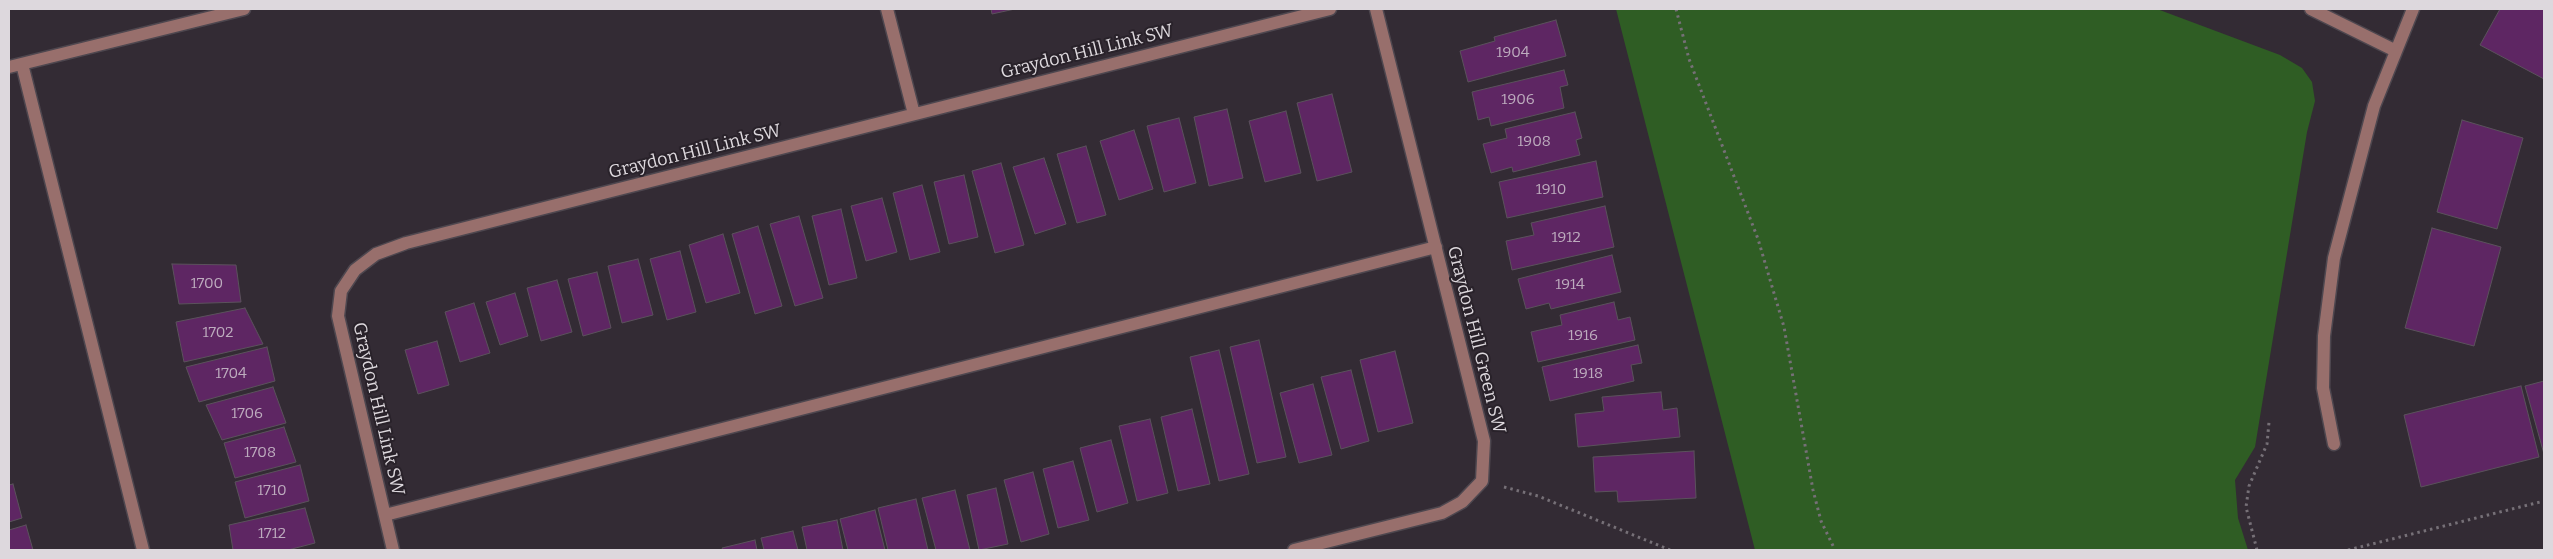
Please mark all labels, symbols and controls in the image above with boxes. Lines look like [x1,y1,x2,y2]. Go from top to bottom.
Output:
street label: Graydon Hill Link SW [998,20,1176,84]
house number: 1904 [1496,44,1530,62]
house number: 1906 [1501,91,1535,109]
street label: Graydon Hill Link SW [606,120,784,184]
house number: 1908 [1517,133,1551,151]
house number: 1910 [1536,181,1566,199]
house number: 1912 [1551,229,1581,247]
street label: Graydon Hill Green SW [1442,244,1510,436]
house number: 1700 [191,275,223,293]
house number: 1914 [1555,276,1585,294]
street label: Graydon Hill Link SW [348,320,408,498]
house number: 1702 [203,324,233,342]
house number: 1916 [1568,327,1598,345]
house number: 1704 [215,365,247,383]
house number: 1918 [1573,365,1603,383]
house number: 1706 [231,405,263,423]
house number: 1708 [244,444,276,462]
house number: 1710 [257,482,287,500]
house number: 1712 [258,525,286,543]

